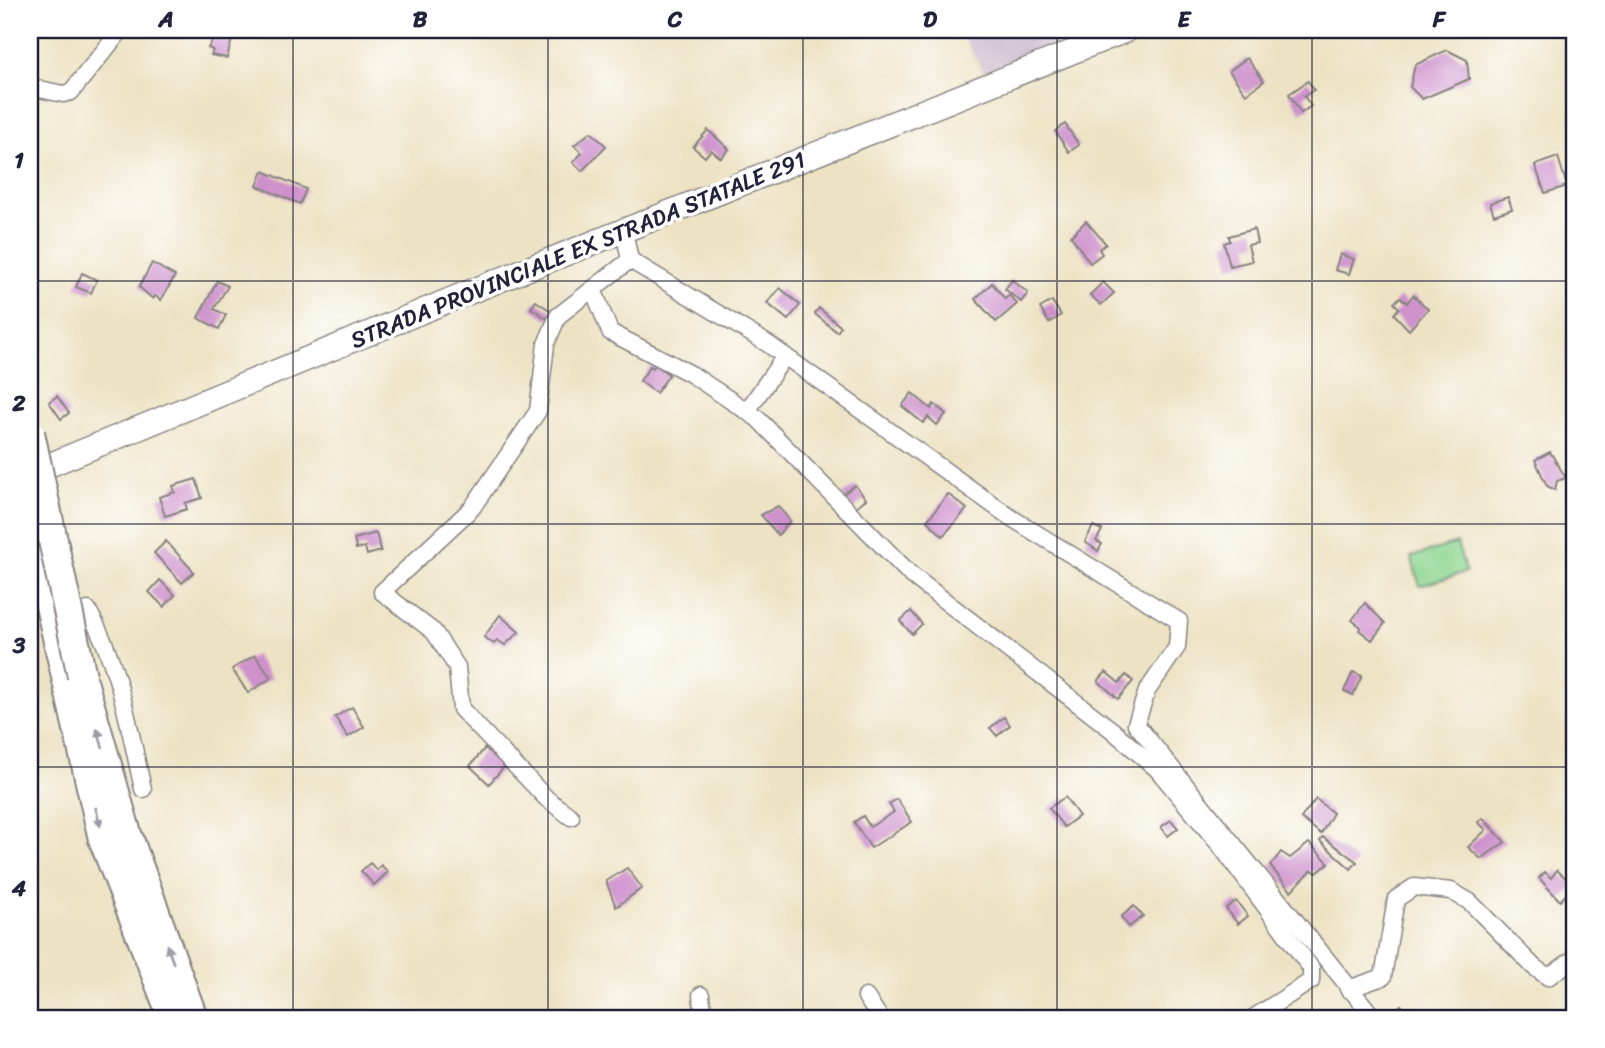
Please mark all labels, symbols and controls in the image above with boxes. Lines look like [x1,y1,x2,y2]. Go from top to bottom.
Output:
text: A [157,0,174,40]
text: B [413,0,428,40]
text: C [667,0,683,40]
text: D [923,0,938,40]
text: E [1178,0,1193,40]
text: F [1432,0,1447,40]
text: 1 [14,140,24,181]
street label: STRADA PROVINCIALE EX STRADA STATALE 291 [344,140,812,360]
text: 2 [11,383,26,424]
text: 3 [12,625,26,666]
one-way arrow [94,727,104,748]
one-way arrow [93,806,104,828]
text: 4 [11,868,27,909]
one-way arrow [164,943,175,964]

